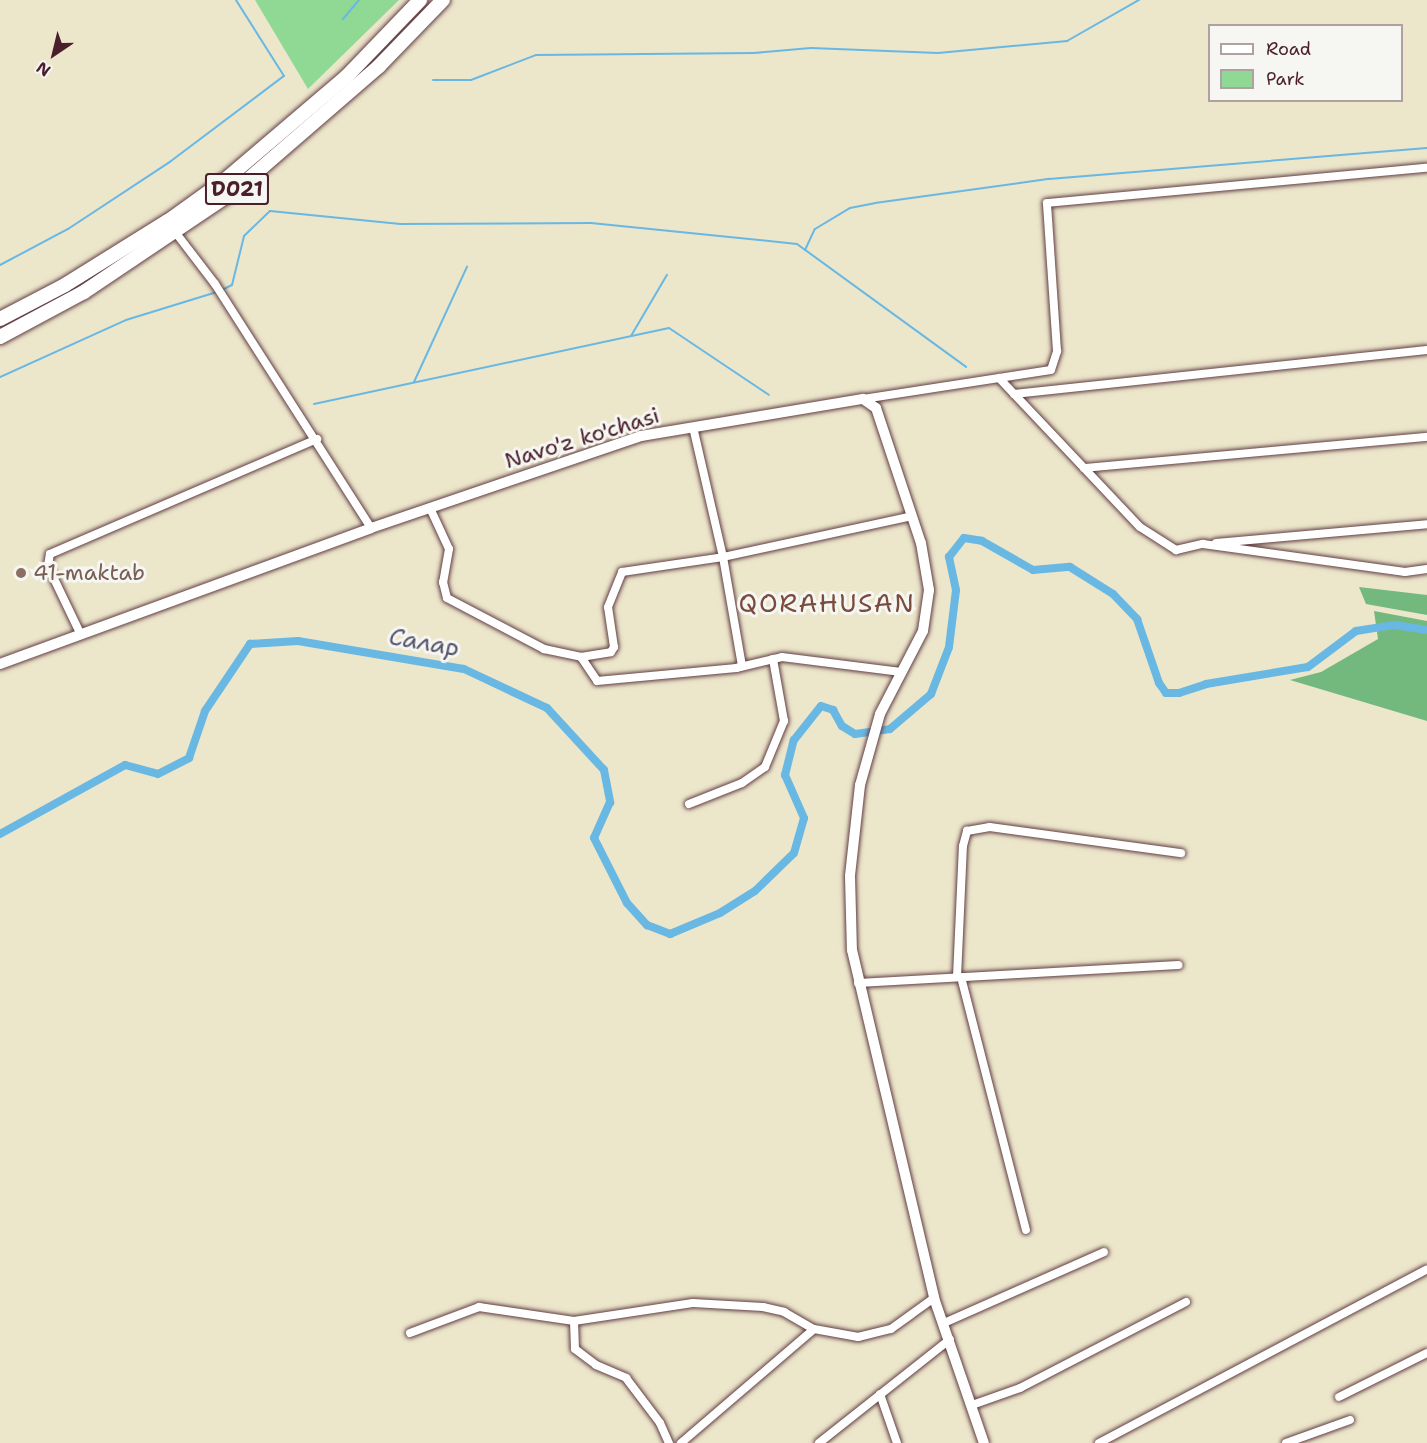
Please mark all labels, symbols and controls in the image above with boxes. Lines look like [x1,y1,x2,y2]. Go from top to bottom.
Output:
north arrow [24,24,84,84]
legend [1208,24,1403,102]
text: Road [1266,37,1311,61]
text: N [32,57,55,81]
text: Park [1266,67,1305,91]
road number: D021 [204,171,270,207]
street label: Navo'z ko'chasi [501,402,663,474]
place label: 41-maktab [33,560,145,586]
marker: 41-maktab [14,566,28,580]
district label: QORAHUSAN [739,587,915,619]
water label: Салар [387,623,461,663]

